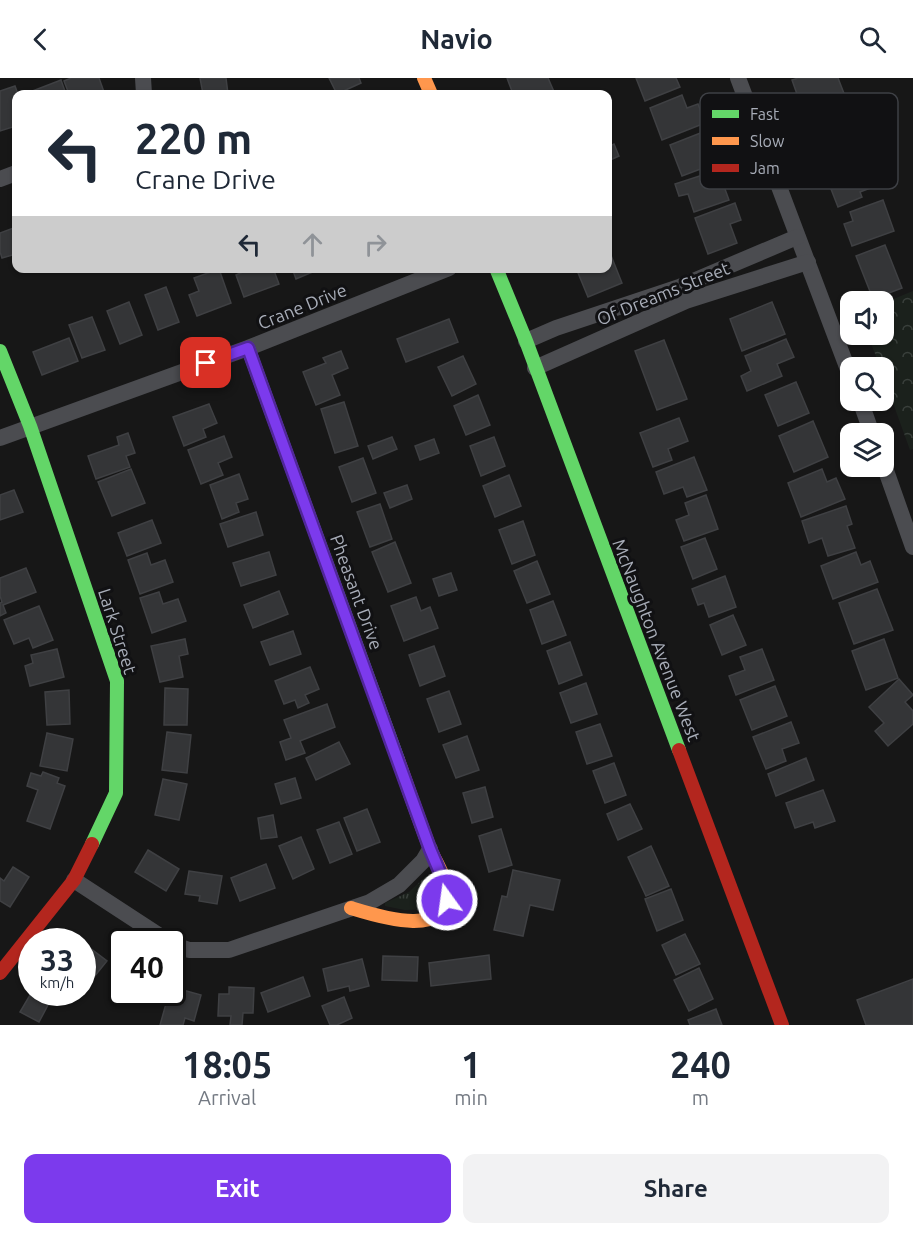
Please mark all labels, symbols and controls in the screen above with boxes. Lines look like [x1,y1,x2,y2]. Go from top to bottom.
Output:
icon: back [24,23,57,56]
icon: search [856,23,889,56]
text: Navio [420,24,493,54]
legend [700,93,898,189]
text: Fast [750,105,780,123]
icon: left [36,114,114,192]
text: 220 m [135,115,252,162]
text: Slow [750,132,785,150]
text: Jam [750,159,780,177]
text: Crane Drive [135,164,276,194]
icon: left [233,228,266,261]
icon: ahead [296,228,329,261]
icon: right [359,228,392,261]
street label: Of Dreams Street [594,257,732,329]
street label: Crane Drive [255,279,349,333]
map controls [840,291,894,477]
button: sound [840,291,894,345]
pin [180,337,231,388]
icon: arrive [189,346,222,379]
button: search [840,357,894,411]
button: layers [840,423,894,477]
street label: Pheasant Drive [327,532,387,652]
street label: McNaughton Avenue West [609,536,705,744]
street label: Lark Street [95,586,141,676]
position arrow [415,868,479,932]
speed limit sign: 40 [108,928,186,1006]
text: 33 [40,943,74,977]
text: km/h [40,974,74,991]
text: 18:05 [182,1044,272,1085]
text: 1 [461,1044,481,1085]
text: 240 [670,1044,731,1085]
text: Arrival [198,1086,256,1109]
text: min [454,1086,488,1109]
text: m [692,1086,709,1109]
button: Exit [24,1154,451,1223]
button: Share [463,1154,889,1223]

